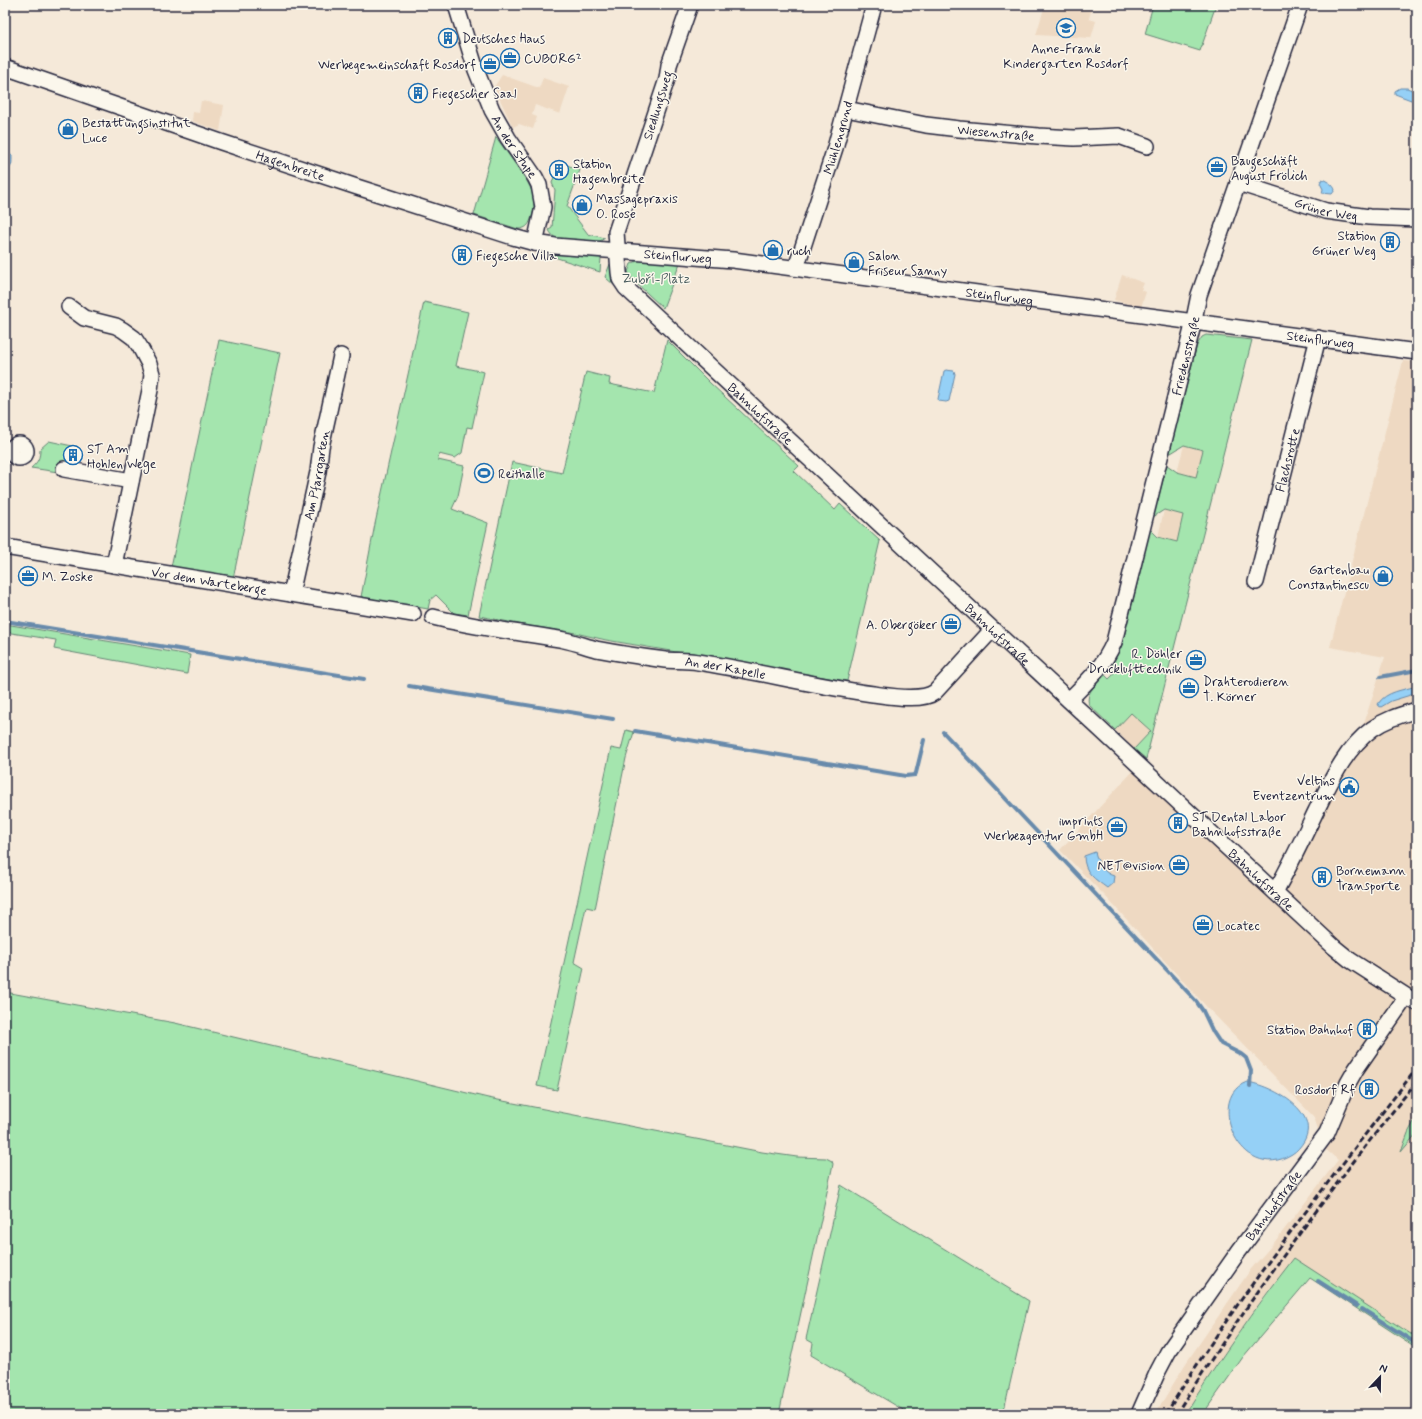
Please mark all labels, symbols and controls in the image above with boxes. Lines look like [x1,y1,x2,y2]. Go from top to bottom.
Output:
school or university icon: Anne-Frank Kindergarten Rosdorf [1055,17,1077,39]
building icon: Deutsches Haus [437,27,459,49]
place label: Deutsches Haus [462,31,545,48]
place label: Anne-Frank Kindergarten Rosdorf [1003,41,1129,75]
office icon: CUBORG² [499,47,521,69]
place label: CUBORG² [524,51,582,68]
office icon: Werbegemeinschaft Rosdorf [479,53,501,75]
place label: Werbegemeinschaft Rosdorf [318,57,476,74]
street label: Siedlungsweg [640,69,679,143]
building icon: Fiegescher Saal [407,82,429,104]
place label: Fiegescher Saal [432,86,517,105]
street label: Mühlengrund [820,99,857,177]
street label: An der Stupe [487,112,540,182]
place label: Bestattungsinstitut Luce [82,115,191,147]
shop icon: Bestattungsinstitut Luce [57,118,79,140]
street label: Wiesenstraße [957,122,1035,146]
street label: Hagenbreite [253,147,327,186]
place label: Baugeschäft August Frölich [1231,153,1308,185]
place label: Station Hagenbreite [573,156,645,190]
office icon: Baugeschäft August Frölich [1206,156,1228,178]
building icon: Station Hagenbreite [548,159,570,181]
place label: Massagepraxis O. Rose [596,191,678,223]
shop icon: Massagepraxis O. Rose [571,194,593,216]
street label: Grüner Weg [1292,194,1359,225]
place label: Station Grüner Weg [1312,228,1376,260]
building icon: Station Grüner Weg [1379,231,1401,253]
shop icon: ruch [762,239,784,261]
place label: ruch [787,243,811,260]
building icon: Fiegesche Villa [451,244,473,266]
street label: Steinflurweg [643,246,713,269]
place label: Fiegesche Villa [476,248,557,267]
place label: Salon Friseur Sanny [868,248,947,280]
shop icon: Salon Friseur Sanny [843,251,865,273]
park label: Zubří-Platz [622,271,691,288]
street label: Steinflurweg [964,284,1034,311]
street label: Friedensstraße [1169,315,1204,397]
street label: Steinflurweg [1285,328,1355,354]
street label: Bahnhofstraße [723,380,796,449]
street label: Flachsrotte [1272,426,1305,494]
street label: Am Pfarrgarten [301,428,335,522]
place label: ST Am Hohlen Wege [87,441,156,474]
building icon: ST Am Hohlen Wege [62,444,84,466]
sports icon: Reithalle [473,462,495,484]
place label: Reithalle [498,466,545,483]
place label: Gartenbau Constantinescu [1288,562,1369,594]
street label: Vor dem Warteberge [150,564,268,601]
office icon: M. Zoske [17,565,39,587]
shop icon: Gartenbau Constantinescu [1372,565,1394,587]
place label: M. Zoske [42,569,93,586]
street label: Bahnhofstraße [960,601,1033,670]
office icon: A. Obergöker [940,613,962,635]
place label: A. Obergöker [866,617,938,636]
place label: R. Döhler Drucklufttechnik [1088,646,1183,678]
office icon: R. Döhler Drucklufttechnik [1185,649,1207,671]
street label: An der Kapelle [684,654,767,684]
place label: Drahterodieren T. Körner [1203,674,1289,706]
office icon: Drahterodieren T. Körner [1178,677,1200,699]
place label: Veltins Eventzentrum [1252,773,1335,805]
public building icon: Veltins Eventzentrum [1338,776,1360,798]
place label: ST Dental Labor Bahnhofsstraße [1192,809,1287,841]
building icon: ST Dental Labor Bahnhofsstraße [1167,812,1189,834]
place label: imprints Werbeagentur GmbH [984,813,1103,845]
office icon: imprints Werbeagentur GmbH [1106,816,1128,838]
street label: Bahnhofstraße [1224,846,1297,915]
office icon: NET@vision [1168,854,1190,876]
place label: NET@vision [1097,858,1165,875]
place label: Bornemann Transporte [1336,863,1406,895]
building icon: Bornemann Transporte [1311,866,1333,888]
office icon: Locatec [1192,914,1214,936]
place label: Locatec [1217,918,1260,935]
building icon: Station Bahnhof [1356,1018,1378,1040]
place label: Station Bahnhof [1267,1022,1353,1039]
building icon: Rosdorf Rf [1358,1078,1380,1100]
place label: Rosdorf Rf [1295,1082,1355,1099]
street label: Bahnhofstraße [1242,1168,1306,1245]
north arrow [1360,1357,1400,1397]
text: N [1377,1361,1389,1377]

